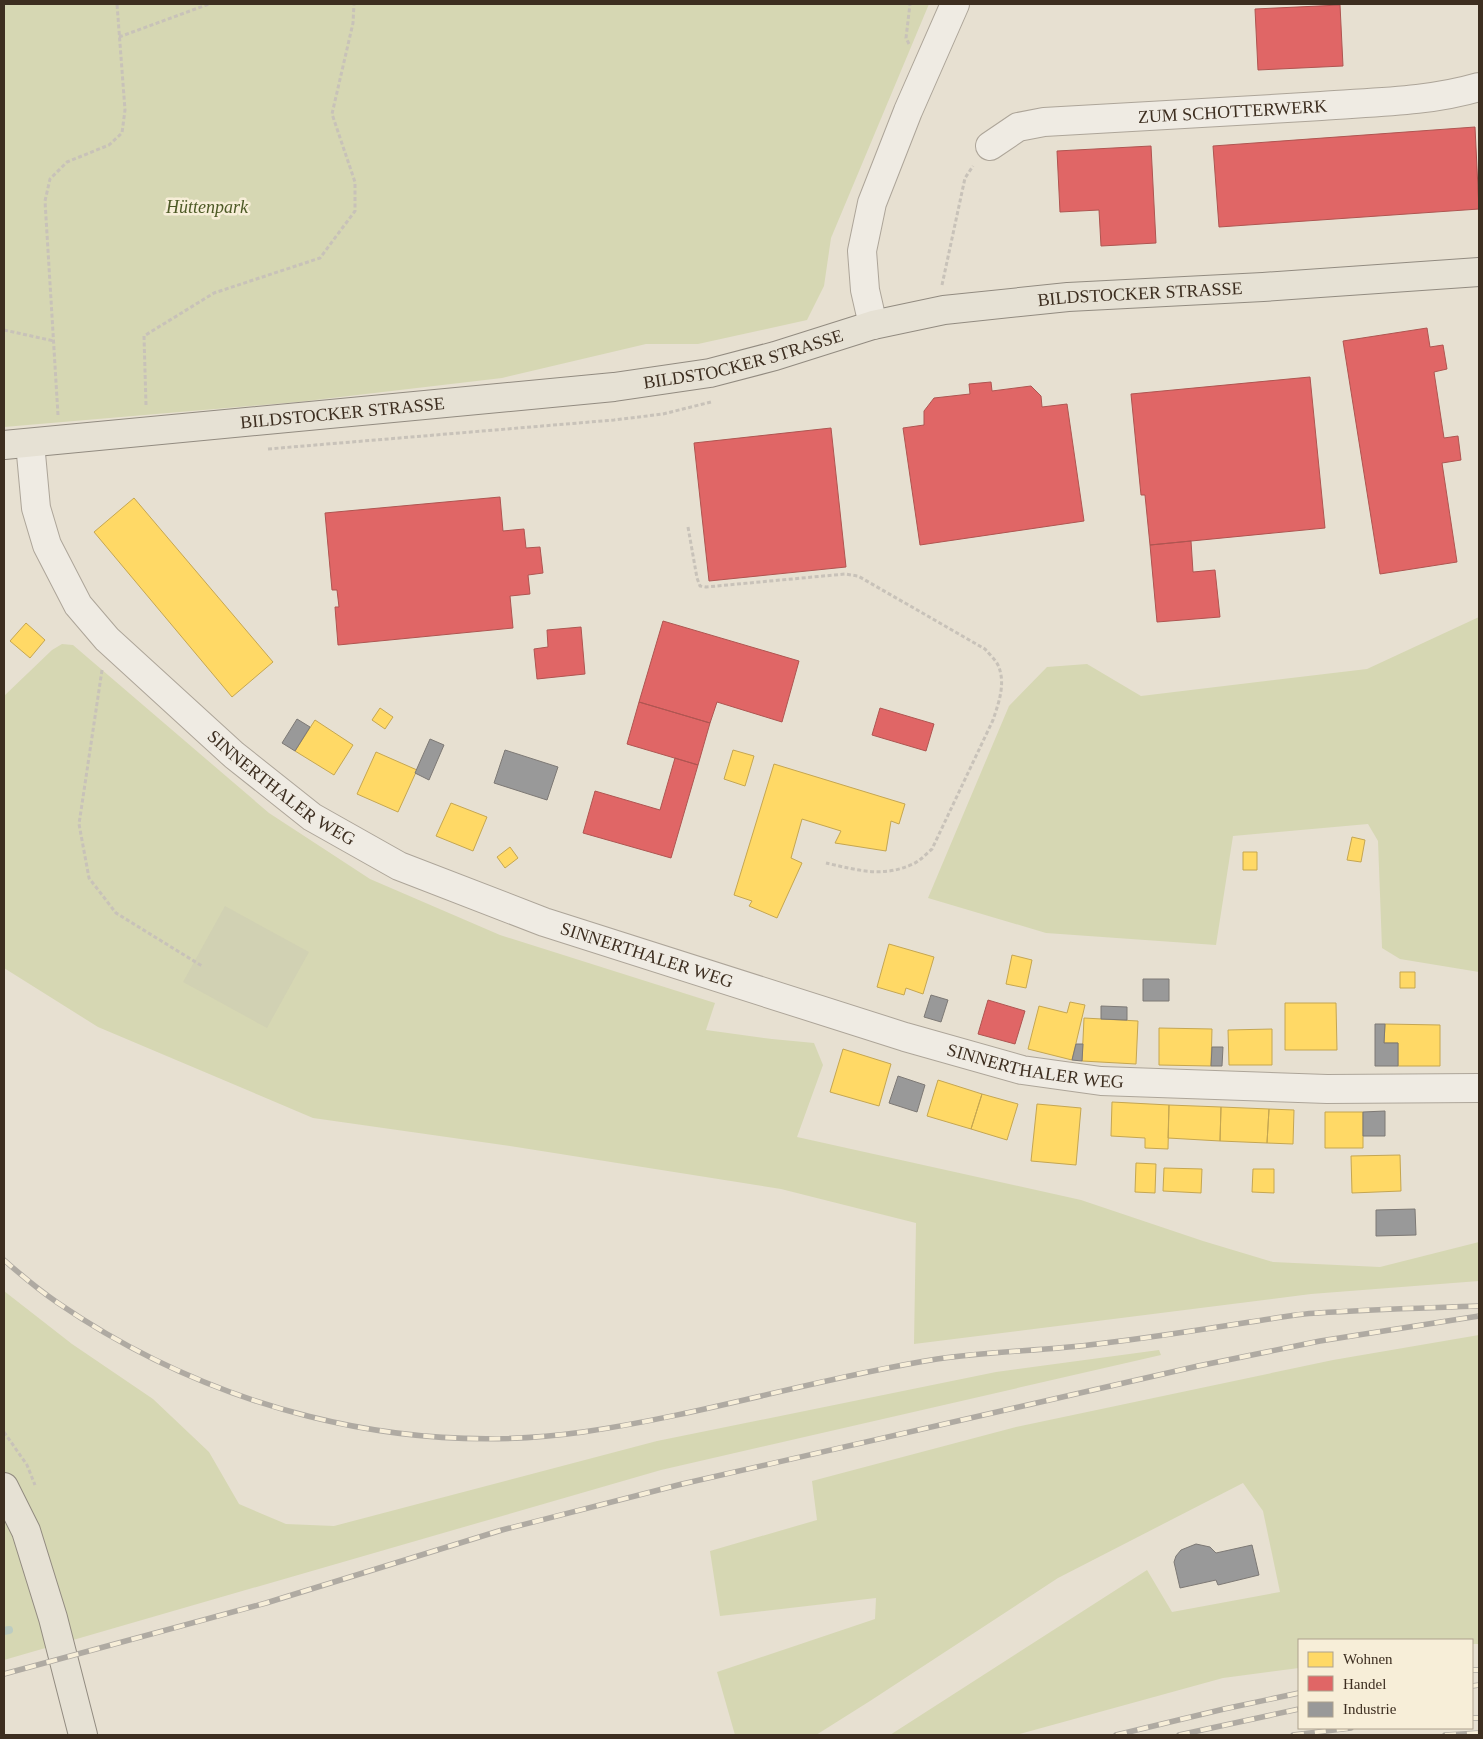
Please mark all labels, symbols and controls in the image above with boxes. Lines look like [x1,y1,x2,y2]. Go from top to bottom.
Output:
street label: ZUM SCHOTTERWERK [1137,96,1328,127]
park label: Hüttenpark [165,197,249,217]
street label: BILDSTOCKER STRASSE [1036,278,1243,310]
street label: BILDSTOCKER STRASSE [642,325,845,393]
street label: BILDSTOCKER STRASSE [239,393,446,432]
street label: SINNERTHALER WEG [203,726,359,849]
street label: SINNERTHALER WEG [558,918,736,992]
street label: SINNERTHALER WEG [945,1039,1124,1092]
legend [1298,1639,1473,1729]
text: Wohnen [1343,1651,1393,1667]
text: Handel [1343,1676,1386,1692]
text: Industrie [1343,1701,1397,1717]

